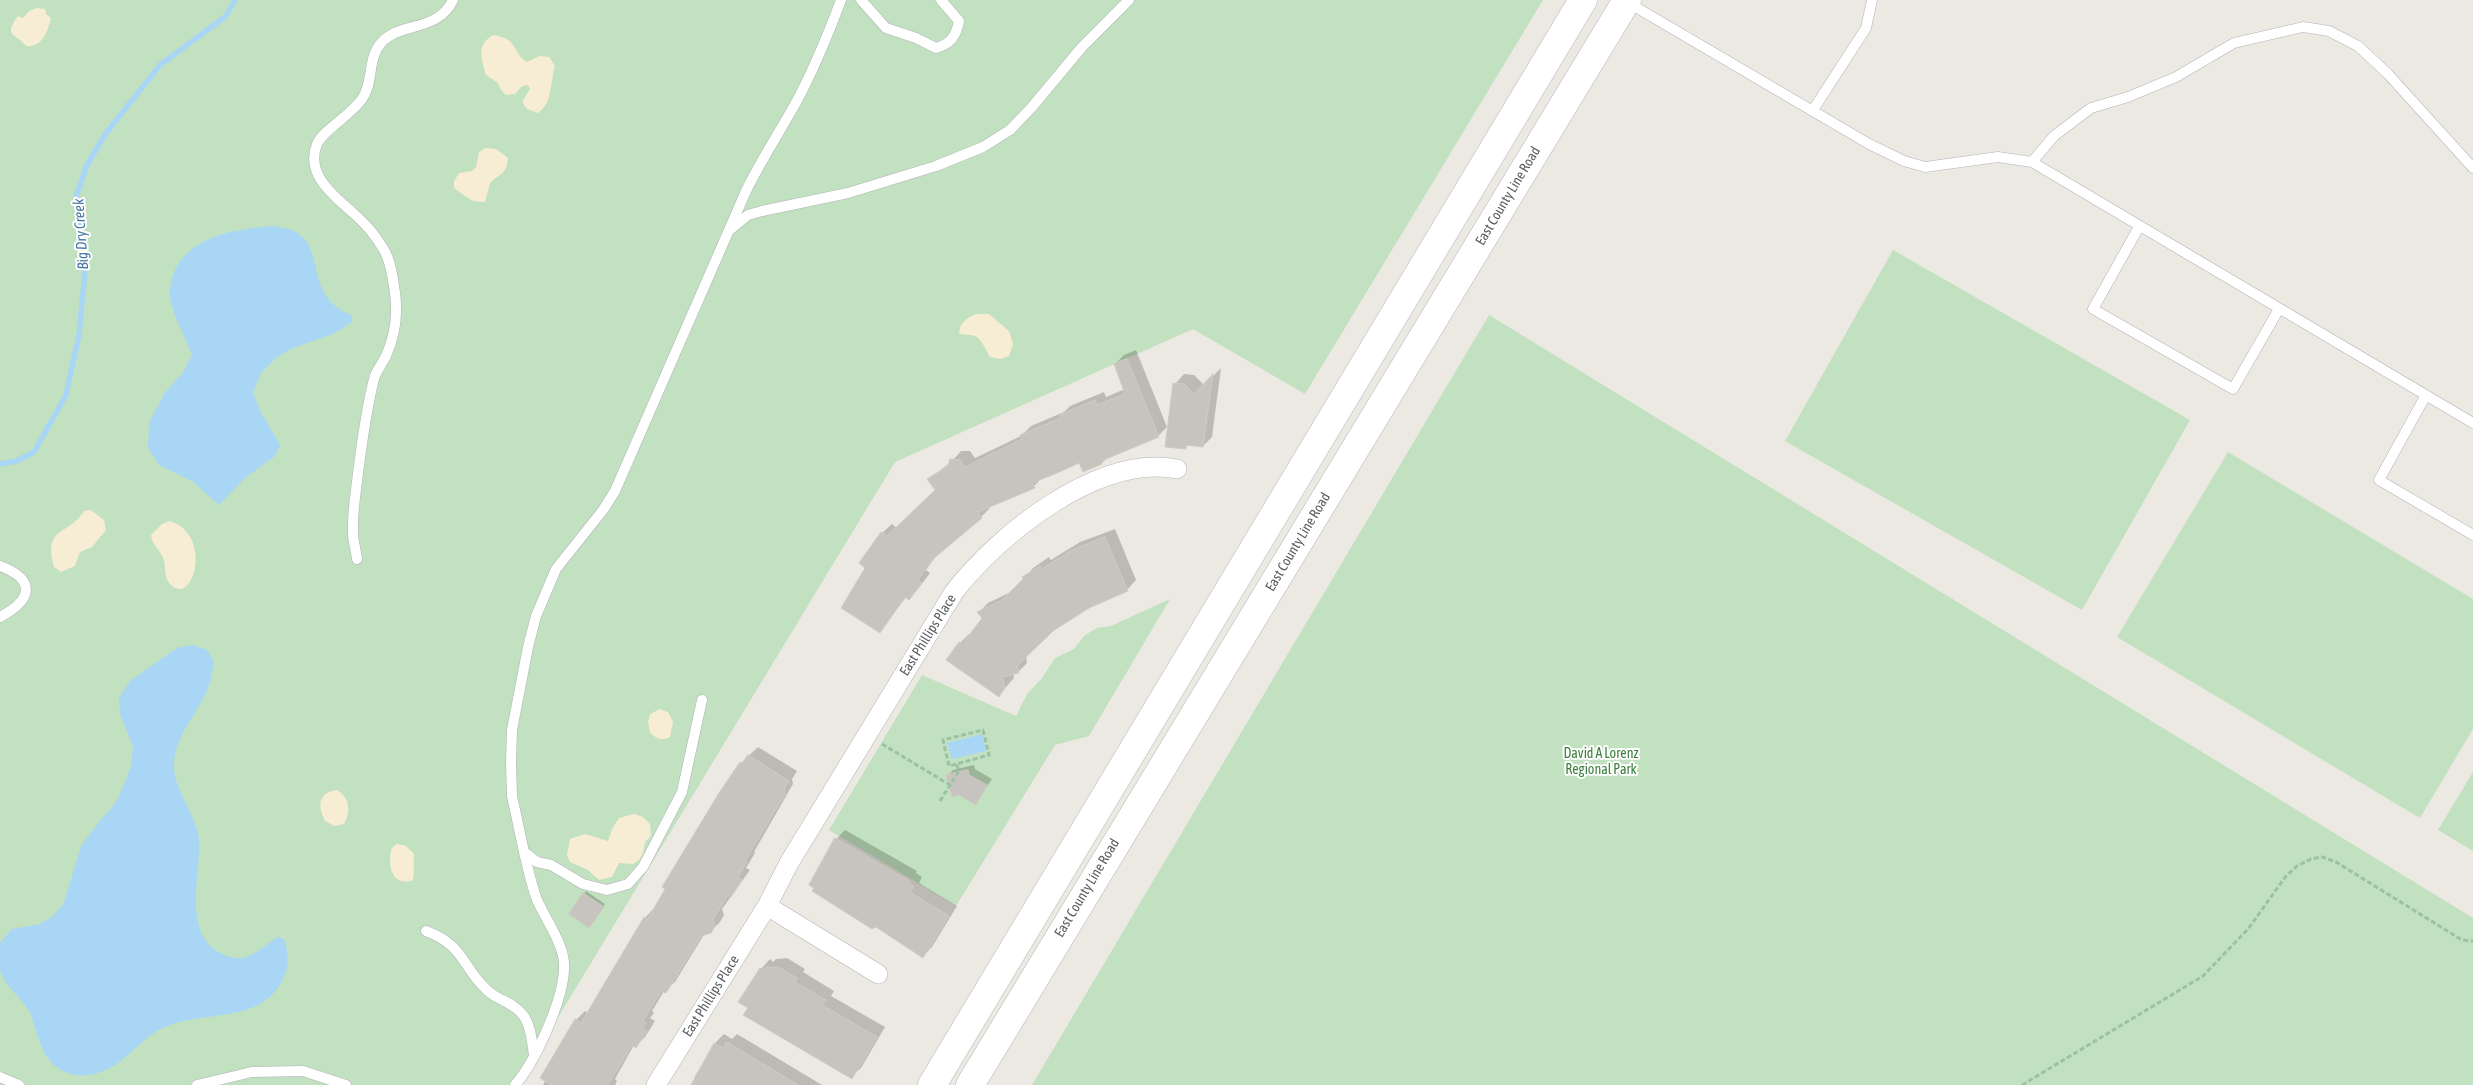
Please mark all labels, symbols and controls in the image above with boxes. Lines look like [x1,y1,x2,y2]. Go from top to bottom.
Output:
street label: East County Line Road [1472,144,1544,248]
water label: Big Dry Creek [70,198,92,270]
street label: East County Line Road [1262,490,1334,594]
street label: East Phillips Place [896,591,960,679]
park label: David A Lorenz Regional Park [1564,746,1638,779]
street label: East County Line Road [1051,836,1123,940]
street label: East Phillips Place [679,952,743,1040]

